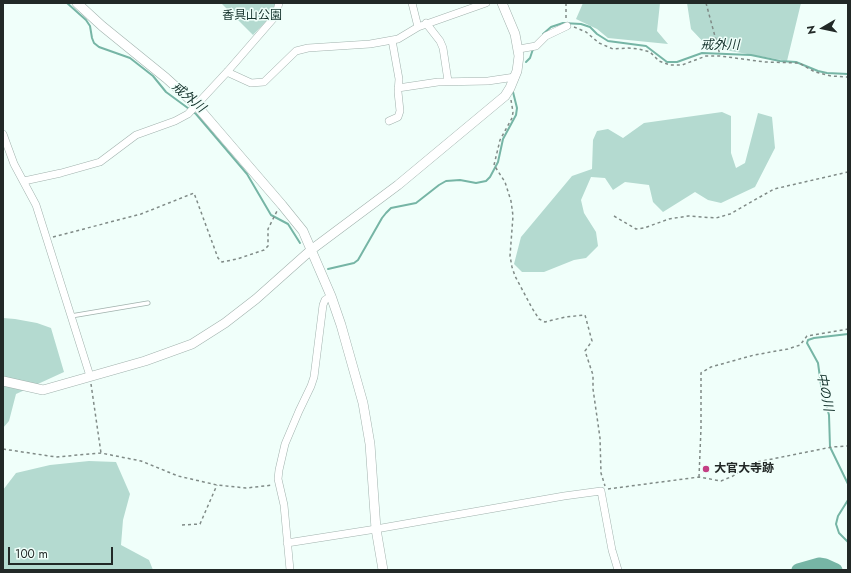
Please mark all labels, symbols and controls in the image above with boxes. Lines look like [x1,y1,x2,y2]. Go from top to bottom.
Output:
north arrow [803,8,843,48]
park label: 香具山公園 [222,9,282,23]
text: N [803,24,820,35]
water label: 戒外川 [701,38,739,54]
water label: 戒外川 [168,79,208,117]
water label: 中の川 [813,371,835,413]
place label: 大官大寺跡 [714,462,774,476]
marker: 大官大寺跡 [701,464,711,474]
scale bar [10,539,115,565]
text: 100 m [15,545,48,563]

